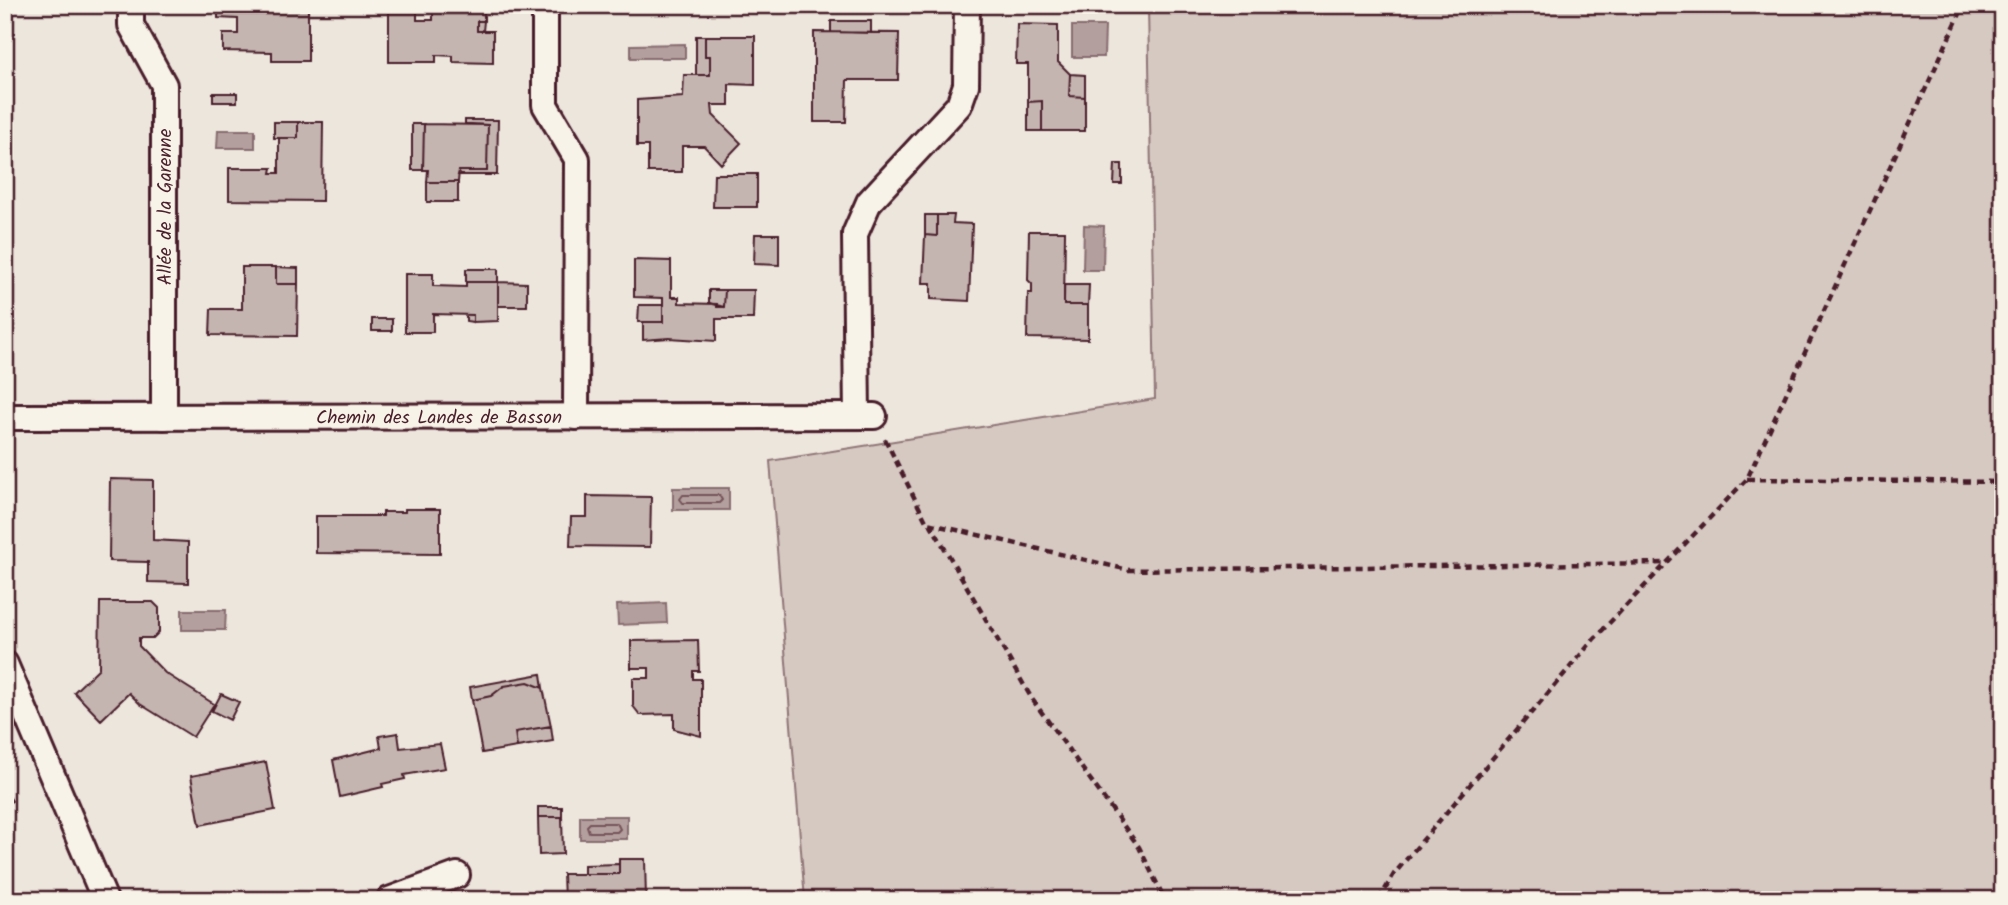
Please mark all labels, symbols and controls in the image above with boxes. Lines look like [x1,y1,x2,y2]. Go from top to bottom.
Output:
street label: Allée de la Garenne [151,128,181,285]
street label: Chemin des Landes de Basson [316,403,562,434]

